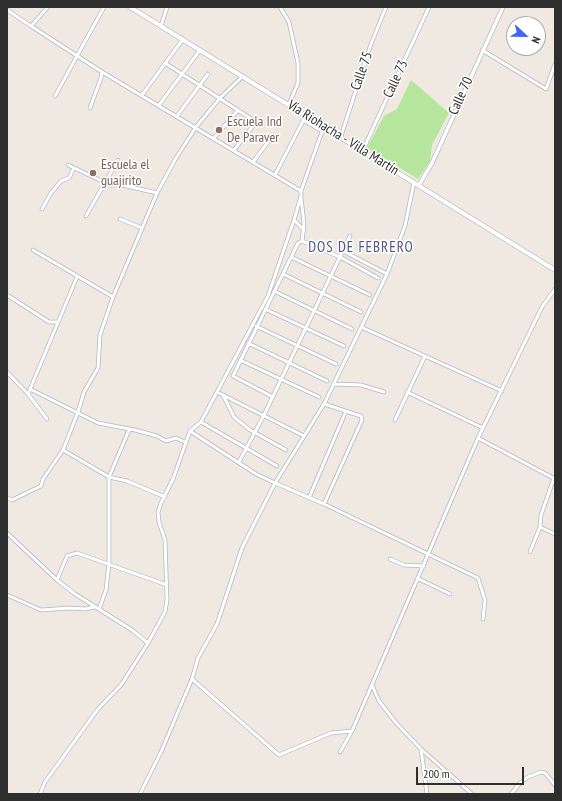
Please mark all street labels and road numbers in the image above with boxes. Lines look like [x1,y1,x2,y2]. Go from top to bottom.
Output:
street label: Calle 75 [348,49,376,93]
street label: Calle 73 [380,57,412,101]
street label: Calle 70 [445,74,477,118]
street label: Vía Riohacha - Villa Martín [284,97,402,179]

